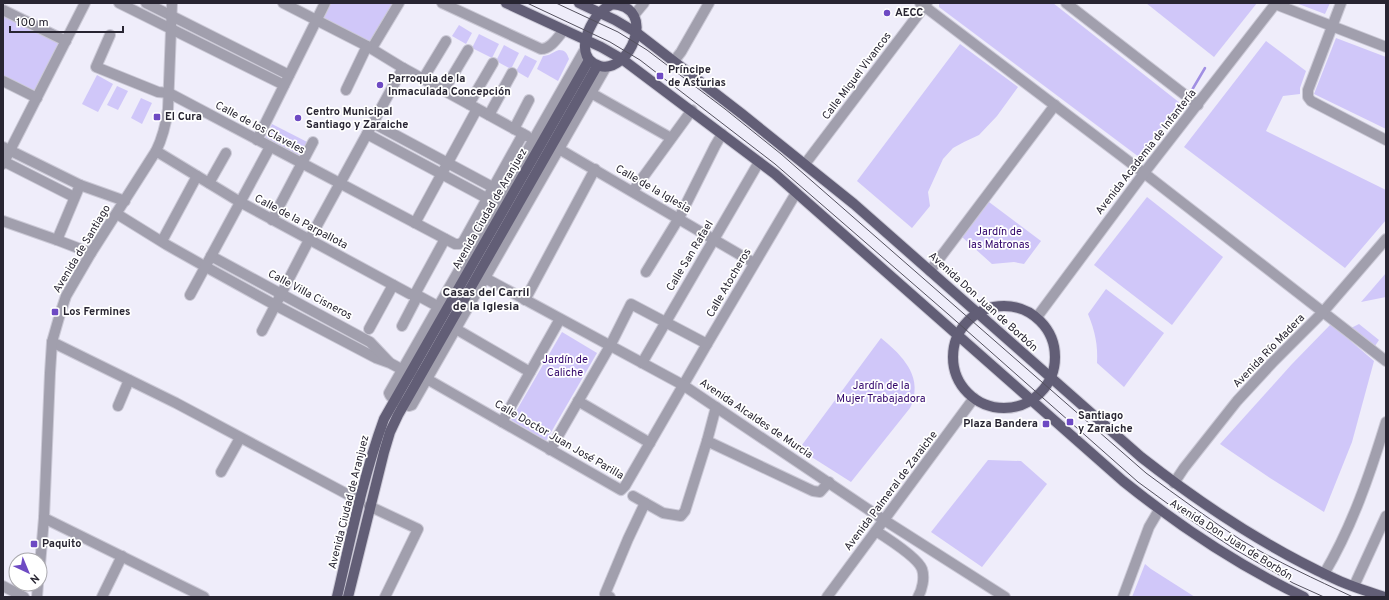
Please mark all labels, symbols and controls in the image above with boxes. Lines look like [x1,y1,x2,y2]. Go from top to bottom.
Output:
place label: AECC [895,6,923,20]
scale bar [10,8,123,34]
marker: AECC [882,8,892,18]
text: 100 m [16,15,49,31]
street label: Calle Miguel Vivancos [819,29,895,123]
place label: Príncipe de Asturias [668,63,726,90]
marker: Príncipe de Asturias [655,71,665,81]
place label: Parroquia de la Inmaculada Concepción [388,72,511,99]
marker: Parroquia de la Inmaculada Concepción [375,80,385,90]
street label: Avenida Academia de Infantería [1093,86,1200,218]
street label: Calle de los Claveles [213,98,307,158]
place label: Centro Municipal Santiago y Zaraiche [306,105,408,132]
place label: El Cura [165,110,202,124]
marker: El Cura [152,112,162,122]
marker: Centro Municipal Santiago y Zaraiche [293,113,303,123]
street label: Avenida Ciudad de Aranjuez [450,146,530,272]
street label: Calle de la Iglesia [613,162,693,216]
street label: Calle de la Parpallota [252,191,350,253]
street label: Avenida de Santiago [50,202,114,296]
street label: Calle San Rafael [663,218,717,294]
park label: Jardín de las Matronas [968,225,1030,252]
street label: Calle Atocheros [704,246,754,320]
street label: Avenida Don Juan de Borbón [925,249,1041,355]
street label: Calle Villa Cisneros [265,267,355,323]
district label: Casas del Carril de la Iglesia [443,285,529,315]
place label: Los Fermines [63,305,130,319]
marker: Los Fermines [50,307,60,317]
street label: Avenida Río Madera [1230,311,1308,391]
park label: Jardín de Caliche [542,353,588,380]
street label: Avenida Alcaldes de Murcia [697,376,815,462]
park label: Jardín de la Mujer Trabajadora [836,379,926,406]
street label: Calle Doctor Juan José Parilla [492,397,626,483]
place label: Santiago y Zaraiche [1078,409,1133,436]
place label: Plaza Bandera [963,417,1038,431]
marker: Santiago y Zaraiche [1065,417,1075,427]
marker: Plaza Bandera [1041,419,1051,429]
street label: Avenida Palmeral de Zaraiche [841,428,941,554]
street label: Avenida Ciudad de Aranjuez [326,434,372,570]
street label: Avenida Don Juan de Borbón [1167,496,1295,584]
place label: Paquito [42,537,81,551]
marker: Paquito [29,539,39,549]
north arrow [8,552,48,592]
text: N [27,571,42,586]

